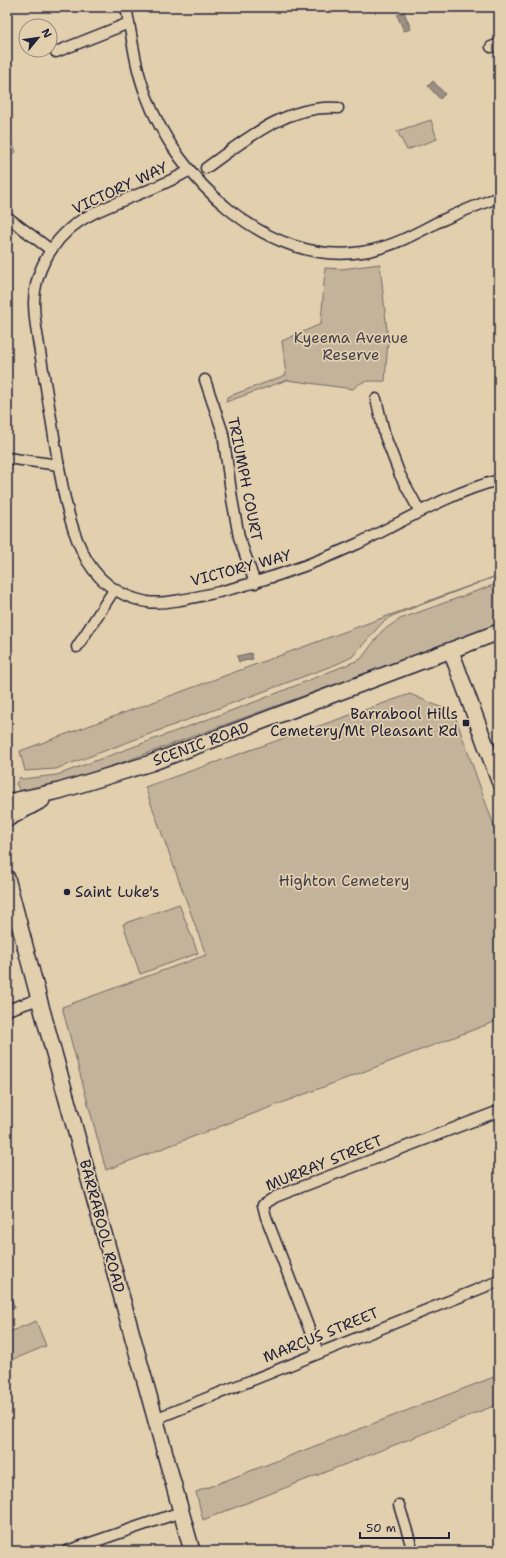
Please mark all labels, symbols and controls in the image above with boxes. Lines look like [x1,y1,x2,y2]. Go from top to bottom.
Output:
north arrow [18,18,58,58]
text: N [38,26,55,41]
street label: VICTORY WAY [69,157,171,219]
park label: Kyeema Avenue Reserve [294,328,408,365]
street label: TRIUMPH COURT [223,415,267,543]
street label: VICTORY WAY [188,545,294,591]
place label: Barrabool Hills Cemetery/Mt Pleasant Rd [270,704,458,741]
street label: SCENIC ROAD [150,717,252,771]
marker: Barrabool Hills Cemetery/Mt Pleasant Rd [461,718,471,728]
park label: Highton Cemetery [279,871,409,891]
place label: Saint Luke's [75,882,160,902]
marker: Saint Luke's [62,887,72,897]
street label: MURRAY STREET [263,1130,385,1196]
street label: BARRABOOL ROAD [75,1157,129,1295]
street label: MARCUS STREET [260,1303,382,1367]
scale bar [360,1514,449,1540]
text: 50 m [366,1520,396,1536]

